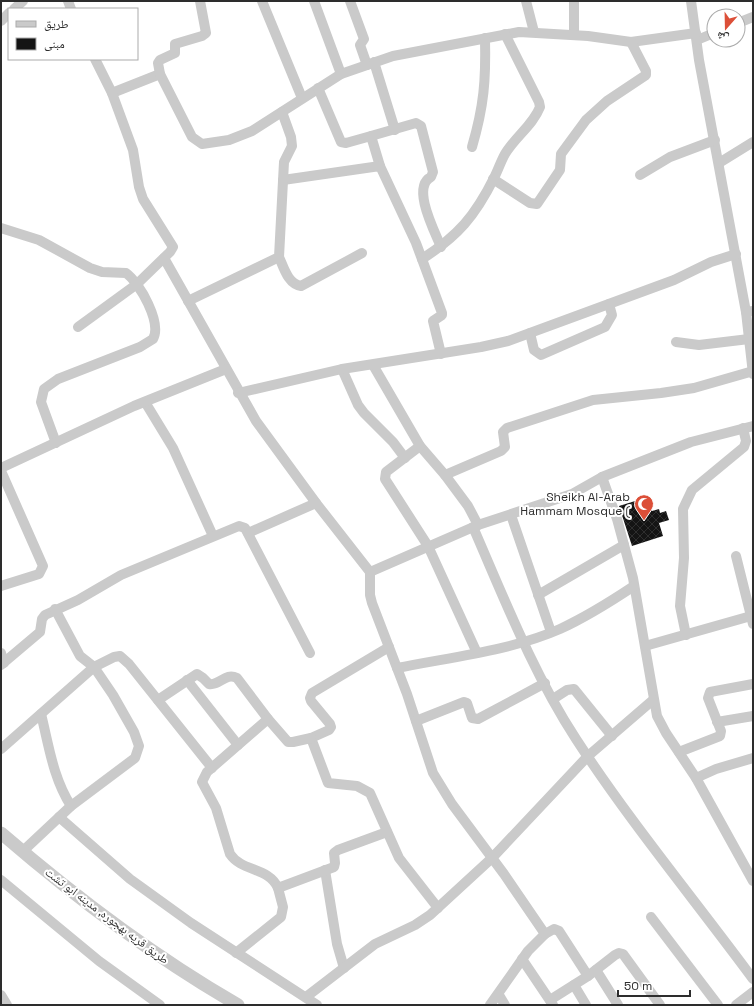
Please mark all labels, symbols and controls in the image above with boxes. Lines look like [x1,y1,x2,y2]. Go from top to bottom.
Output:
legend [8,8,138,60]
north arrow [706,8,746,48]
text: طريق [44,16,69,32]
text: ش [714,28,731,46]
text: مبنى [44,36,65,52]
place label: Sheikh Al-Arab Hammam Mosque ( [520,489,630,519]
mosque icon: Sheikh Al-Arab Hammam Mosque ( [633,493,655,521]
street label: طريق قريه بهجوره, مدينه ابو تشت [42,864,172,968]
scale bar [618,972,690,998]
text: 50 m [624,978,652,994]

